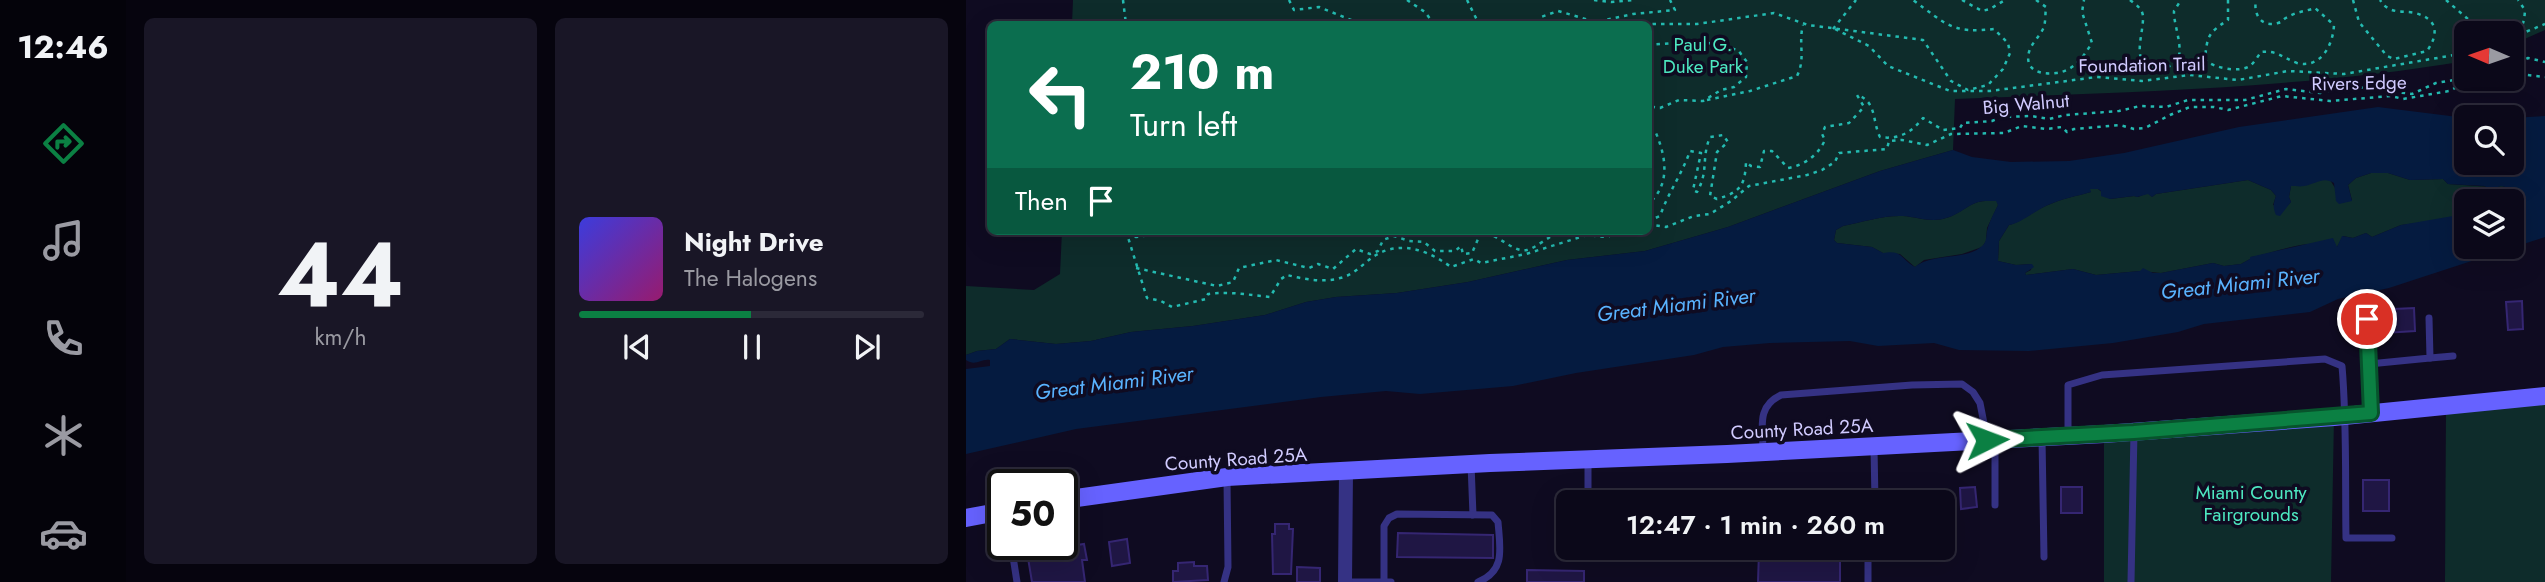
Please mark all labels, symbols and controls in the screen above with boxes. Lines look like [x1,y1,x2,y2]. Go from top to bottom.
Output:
north arrow [2454,21,2524,91]
map controls [2454,21,2524,259]
text: 12:46 [17,24,109,70]
park label: Paul G. Duke Park [1663,31,1744,80]
text: 210 m [1130,37,1274,107]
icon: left [1015,49,1106,140]
street label: Foundation Trail [2078,50,2206,80]
street label: Rivers Edge [2311,69,2407,97]
street label: Big Walnut [1981,87,2071,121]
text: Turn left [1130,102,1237,148]
button: search [2454,105,2524,175]
icon: directions [39,119,88,168]
text: Then [1015,182,1068,220]
icon: arrive [1082,182,1120,220]
button: layers [2454,189,2524,259]
text: 44 [277,209,404,340]
icon: music [39,216,88,265]
text: Night Drive [684,223,824,261]
text: The Halogens [684,261,817,295]
water label: Great Miami River [2159,261,2322,307]
water label: Great Miami River [1595,280,1758,330]
pin [2337,289,2397,349]
icon: arrive [2348,300,2386,338]
icon: phone [39,314,88,363]
text: km/h [315,320,366,354]
icon: previous [618,328,656,366]
icon: pause [733,328,771,366]
icon: next [848,328,886,366]
water label: Great Miami River [1033,358,1196,408]
position arrow [1950,403,2024,477]
icon: climate [39,411,88,460]
street label: County Road 25A [1730,412,1874,446]
street label: County Road 25A [1164,441,1309,477]
speed limit sign: 50 [987,469,1078,560]
park label: Miami County Fairgrounds [2195,479,2307,528]
text: 12:47 · 1 min · 260 m [1626,506,1885,544]
icon: car [39,509,88,558]

